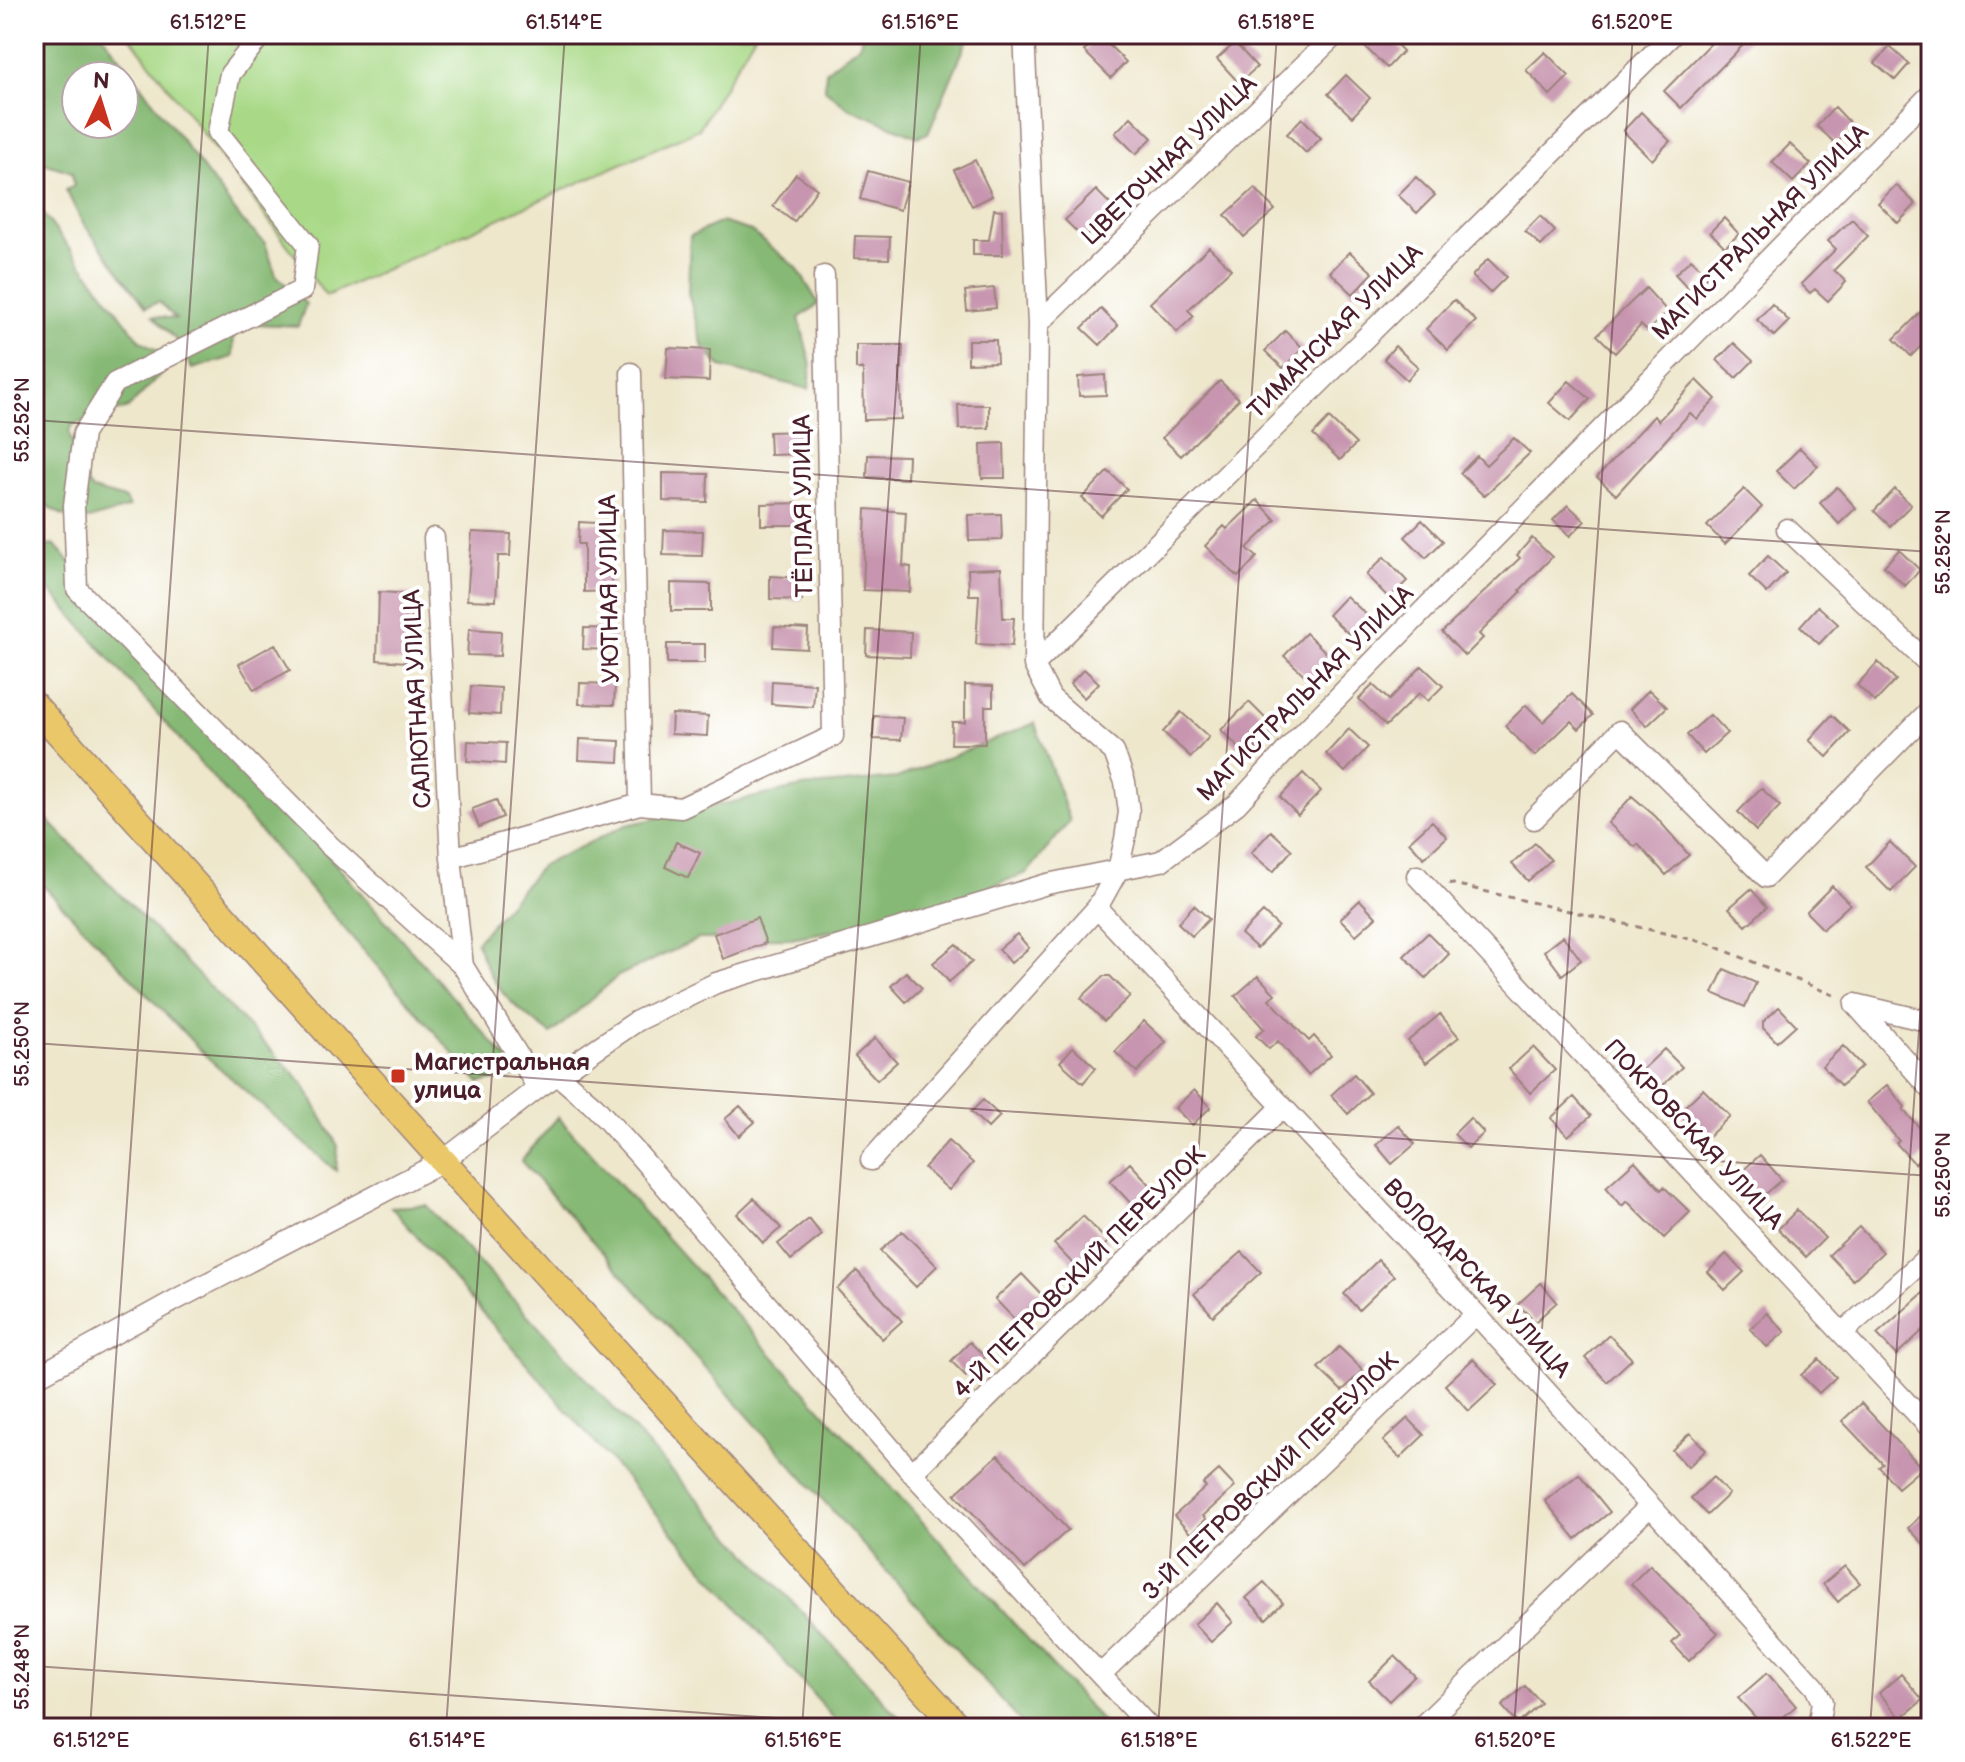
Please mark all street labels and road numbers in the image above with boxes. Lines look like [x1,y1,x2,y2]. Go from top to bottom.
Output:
street label: ЦВЕТОЧНАЯ УЛИЦА [1076,69,1263,251]
street label: МАГИСТРАЛЬНАЯ УЛИЦА [1646,118,1875,347]
street label: ТИМАНСКАЯ УЛИЦА [1242,238,1429,425]
street label: ТЁПЛАЯ УЛИЦА [787,414,820,598]
street label: УЮТНАЯ УЛИЦА [593,494,626,684]
street label: МАГИСТРАЛЬНАЯ УЛИЦА [1191,579,1420,808]
street label: САЛЮТНАЯ УЛИЦА [397,588,438,809]
street label: ПОКРОВСКАЯ УЛИЦА [1598,1033,1790,1236]
street label: 4-Й ПЕТРОВСКИЙ ПЕРЕУЛОК [947,1140,1212,1404]
street label: ВОЛОДАРСКАЯ УЛИЦА [1377,1173,1577,1384]
street label: 3-Й ПЕТРОВСКИЙ ПЕРЕУЛОК [1136,1346,1405,1607]

